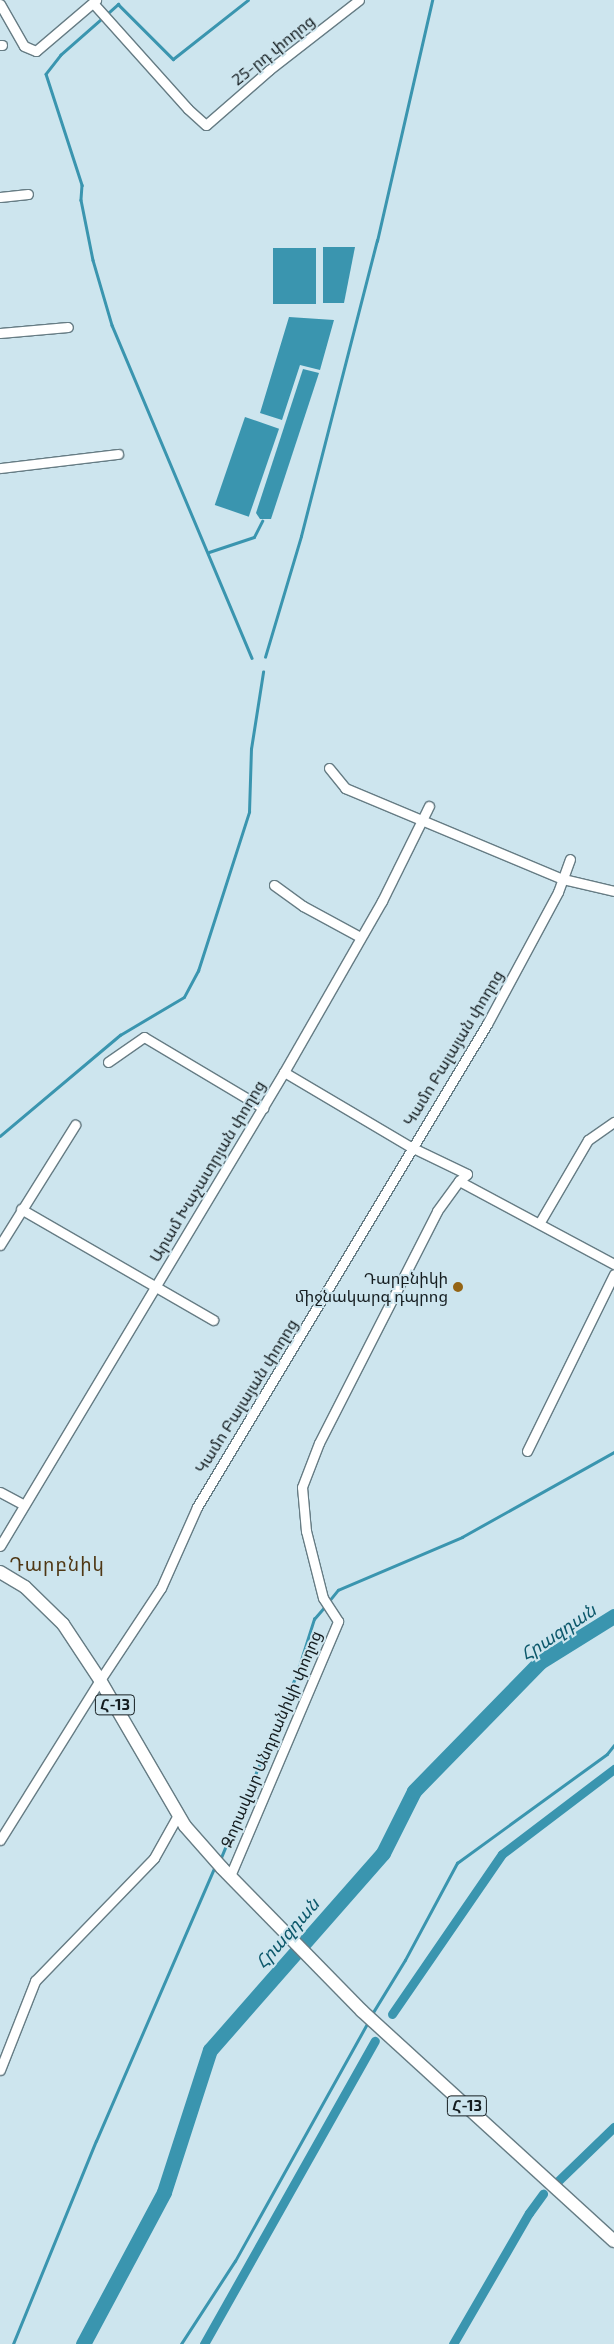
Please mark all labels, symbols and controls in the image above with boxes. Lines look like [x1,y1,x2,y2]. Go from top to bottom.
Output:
street label: 25-րդ փողոց [228,11,318,89]
street label: Կամո Բալայան փողոց [399,967,507,1129]
street label: Արամ Խաչատրյան փողոց [145,1077,269,1265]
place label: Դարբնիկի միջնակարգ դպրոց [295,1268,448,1306]
marker: Դարբնիկի միջնակարգ դպրոց [452,1281,464,1293]
street label: Կամո Բալայան փողոց [191,1315,301,1477]
district label: Դարբնիկ [8,1553,106,1575]
water label: Հրազդան [516,1599,600,1665]
street label: Զորավար Անդրանիկի փողոց [216,1628,326,1850]
road number: Հ-13 [94,1692,136,1718]
water label: Հրազդան [251,1893,323,1973]
road number: Հ-13 [446,2094,488,2118]

